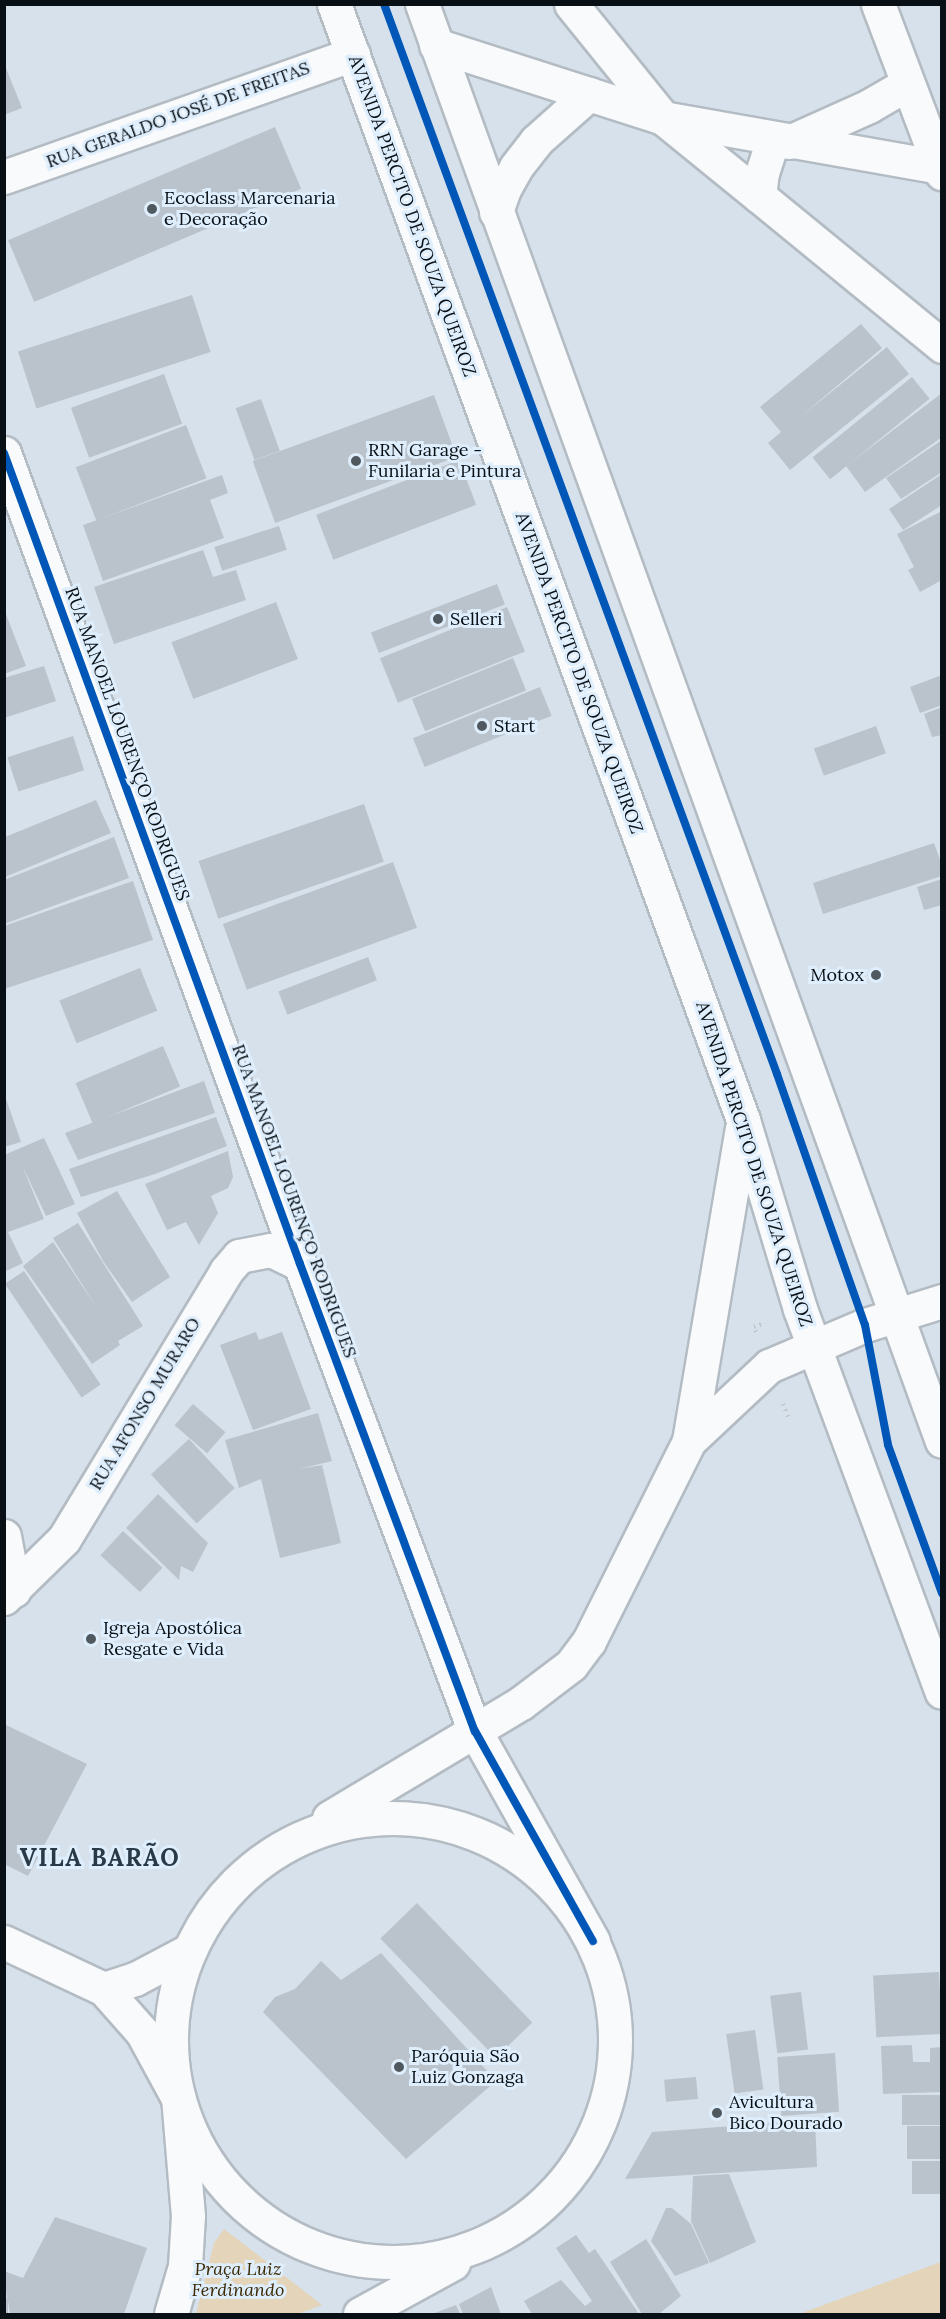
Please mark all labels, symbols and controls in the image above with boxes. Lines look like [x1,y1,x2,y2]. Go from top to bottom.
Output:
street label: AVENIDA PERCITO DE SOUZA QUEIROZ [344,52,480,380]
street label: RUA GERALDO JOSÉ DE FREITAS [43,57,313,173]
place label: Ecoclass Marcenaria e Decoração [164,188,335,230]
marker: Ecoclass Marcenaria e Decoração [145,202,159,216]
place label: RRN Garage - Funilaria e Pintura [368,440,521,482]
marker: RRN Garage - Funilaria e Pintura [349,454,363,468]
street label: AVENIDA PERCITO DE SOUZA QUEIROZ [511,509,647,837]
street label: RUA MANOEL LOURENÇO RODRIGUES [60,584,194,904]
place label: Selleri [450,608,502,630]
marker: Selleri [431,612,445,626]
place label: Start [494,715,535,737]
marker: Start [475,719,489,733]
place label: Motox [810,964,864,986]
marker: Motox [869,968,883,982]
street label: AVENIDA PERCITO DE SOUZA QUEIROZ [691,999,817,1329]
street label: RUA MANOEL LOURENÇO RODRIGUES [227,1041,361,1361]
street label: RUA AFONSO MURARO [85,1314,205,1494]
place label: Igreja Apostólica Resgate e Vida [103,1618,242,1660]
marker: Igreja Apostólica Resgate e Vida [84,1632,98,1646]
district label: VILA BARÃO [20,1844,180,1872]
place label: Paróquia São Luiz Gonzaga [411,2046,524,2088]
marker: Paróquia São Luiz Gonzaga [392,2060,406,2074]
place label: Avicultura Bico Dourado [729,2092,843,2134]
marker: Avicultura Bico Dourado [710,2106,724,2120]
park label: Praça Luiz Ferdinando [192,2259,284,2302]

